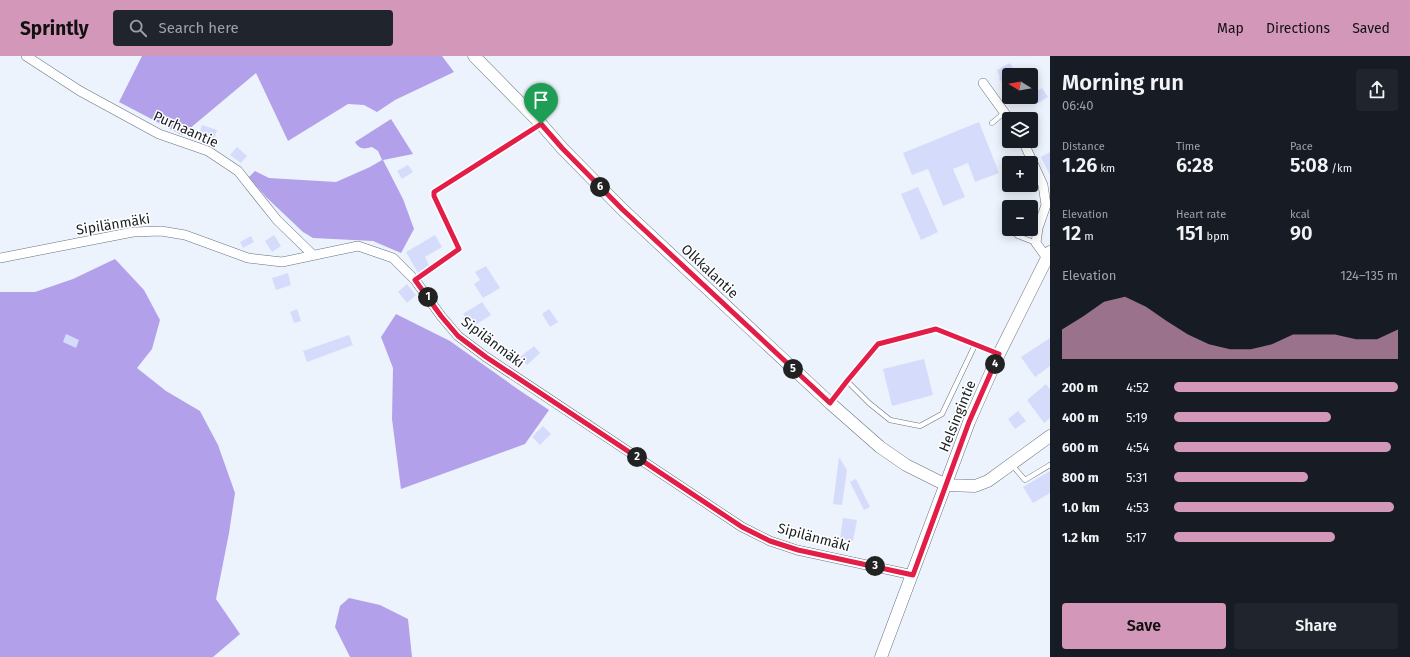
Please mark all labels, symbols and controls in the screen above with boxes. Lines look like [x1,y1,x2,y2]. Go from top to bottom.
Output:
search box [113,10,393,46]
text: Sprintly [20,17,89,40]
icon: search [127,17,149,39]
text: Search here [159,19,239,37]
text: Map [1217,20,1244,37]
text: Directions [1266,20,1330,37]
text: Saved [1352,20,1390,37]
north arrow [1002,68,1038,104]
map controls [1002,68,1038,236]
text: Morning run [1062,69,1184,96]
button: share [1356,69,1398,111]
pin [524,83,558,124]
icon: arrive [530,89,552,111]
text: 06:40 [1062,98,1093,113]
street label: Purhaantie [151,108,221,151]
button: layers [1002,112,1038,148]
text: Distance [1062,140,1105,153]
text: Time [1176,140,1200,153]
text: Pace [1290,140,1313,153]
text: 1.26 [1062,153,1097,177]
text: 6:28 [1176,153,1214,177]
text: 5:08 [1290,153,1328,177]
button: + [1002,156,1038,192]
text: km [1097,162,1115,175]
text: /km [1328,162,1352,175]
pin: 6 [590,177,610,197]
text: 6 [597,180,603,193]
button: − [1002,200,1038,236]
text: Elevation [1062,208,1108,221]
text: Heart rate [1176,208,1226,221]
text: kcal [1290,208,1310,221]
street label: Sipilänmäki [75,210,151,239]
text: 12 [1062,221,1081,245]
text: 151 [1176,221,1204,245]
text: 90 [1290,221,1313,245]
text: m [1081,230,1094,243]
text: bpm [1204,230,1229,243]
street label: Olkkalantie [678,241,742,302]
text: Elevation [1062,268,1116,283]
text: 124–135 m [1340,268,1398,283]
pin: 1 [418,287,438,307]
text: 1 [425,290,431,303]
street label: Sipilänmäki [458,313,528,372]
pin: 4 [985,354,1005,374]
text: 4 [992,357,998,370]
pin: 5 [783,359,803,379]
text: 5 [790,362,796,375]
street label: Helsingintie [935,378,980,455]
text: 200 m [1062,380,1098,395]
text: 4:52 [1126,380,1149,395]
text: 400 m [1062,410,1099,425]
text: 5:19 [1126,410,1148,425]
text: 600 m [1062,440,1099,455]
text: 4:54 [1126,440,1150,455]
pin: 2 [627,447,647,467]
text: 2 [634,450,640,463]
text: 800 m [1062,470,1099,485]
text: 5:31 [1126,470,1148,485]
text: 1.0 km [1062,500,1100,515]
text: 4:53 [1126,500,1149,515]
street label: Sipilänmäki [776,520,852,555]
text: 1.2 km [1062,530,1099,545]
text: 5:17 [1126,530,1147,545]
pin: 3 [865,556,885,576]
text: 3 [872,559,878,572]
button: Save [1062,603,1226,649]
button: Share [1234,603,1398,649]

